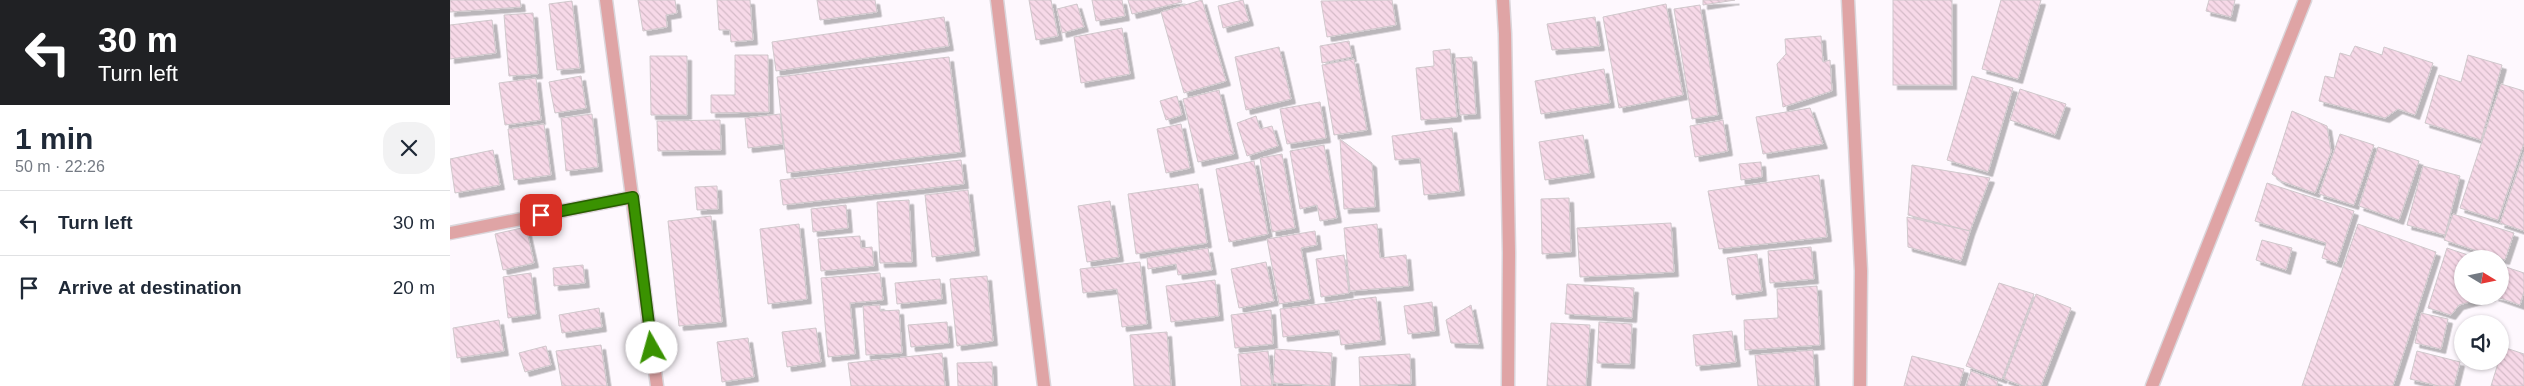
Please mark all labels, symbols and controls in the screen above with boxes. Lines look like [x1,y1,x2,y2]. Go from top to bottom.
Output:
icon: left [15,20,80,85]
text: 30 m [98,20,178,59]
text: Turn left [98,61,178,86]
text: 1 min [15,122,93,155]
button: close [383,122,435,174]
text: 50 m · 22:26 [15,158,105,175]
pin [520,194,562,236]
icon: arrive [527,201,555,229]
icon: left [15,209,43,237]
text: Turn left [58,212,133,233]
text: 30 m [393,212,435,233]
north arrow [2454,250,2509,305]
map controls [2454,250,2509,370]
icon: arrive [15,274,43,302]
text: Arrive at destination [58,277,242,298]
text: 20 m [393,277,435,298]
button: sound [2454,315,2509,370]
position arrow [625,321,677,373]

